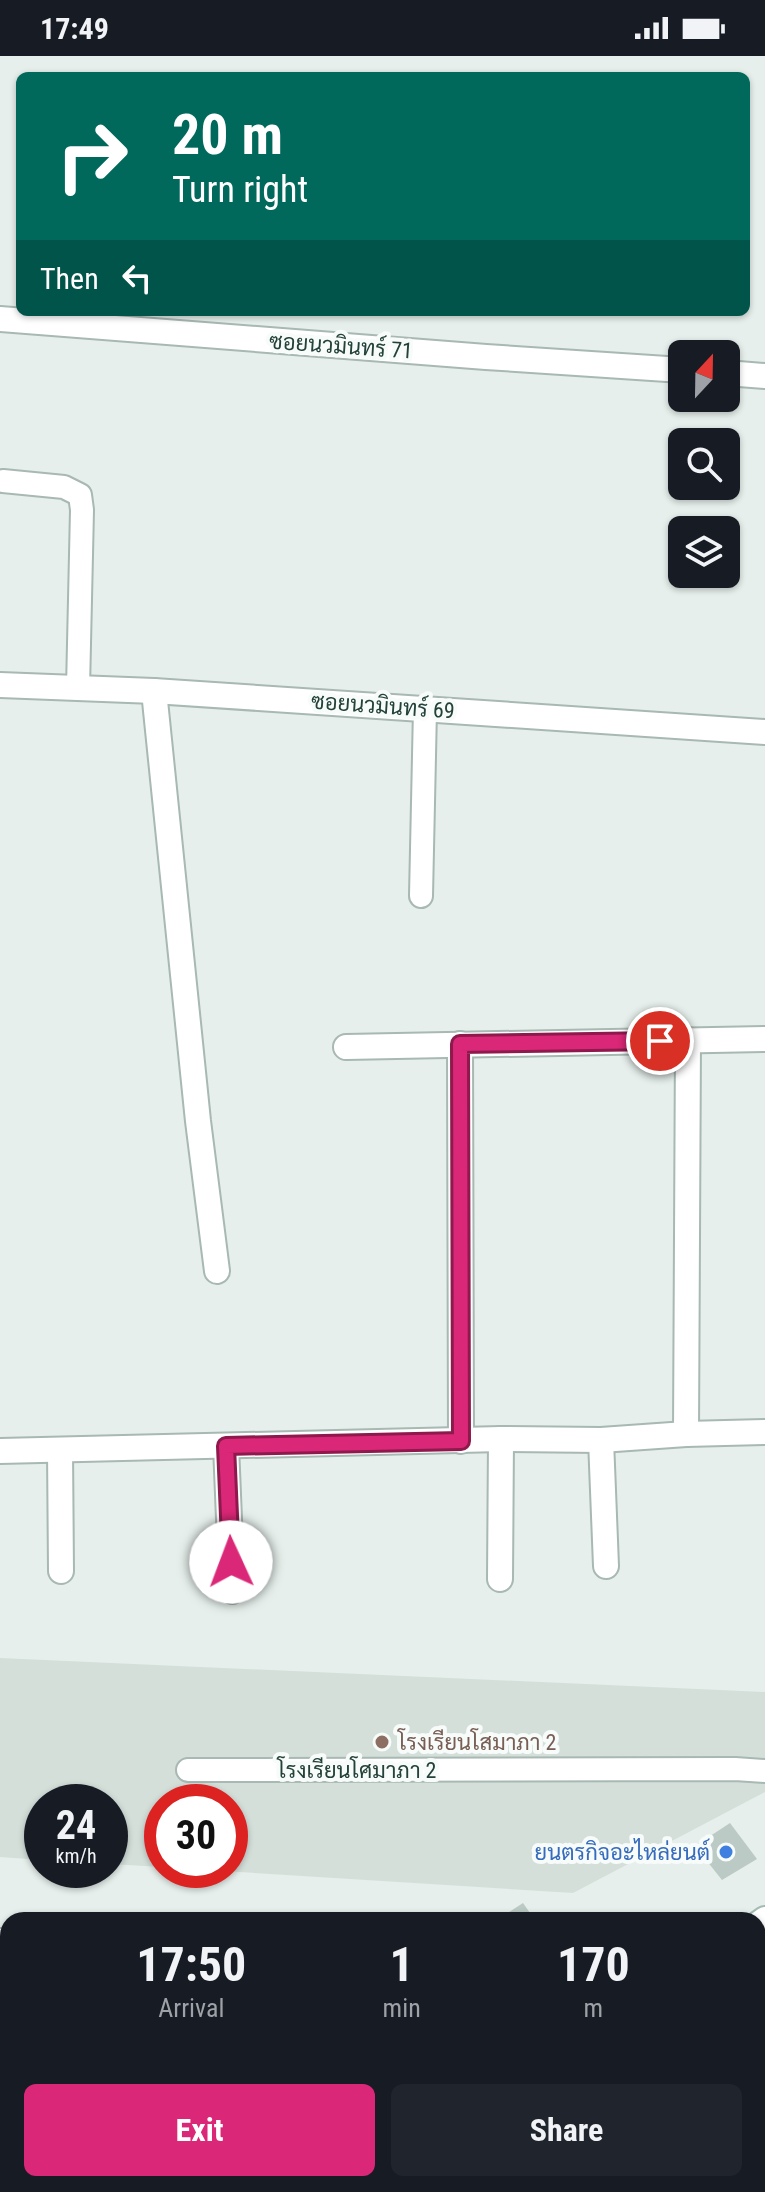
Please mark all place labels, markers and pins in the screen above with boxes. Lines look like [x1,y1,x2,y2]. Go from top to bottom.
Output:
pin [626,1007,694,1075]
place label: โรงเรียนโสมาภา 2 [397,1728,556,1755]
marker: โรงเรียนโสมาภา 2 [373,1733,391,1751]
place label: ยนตรกิจอะไหล่ยนต์ [535,1838,710,1865]
marker: ยนตรกิจอะไหล่ยนต์ [717,1843,735,1861]

